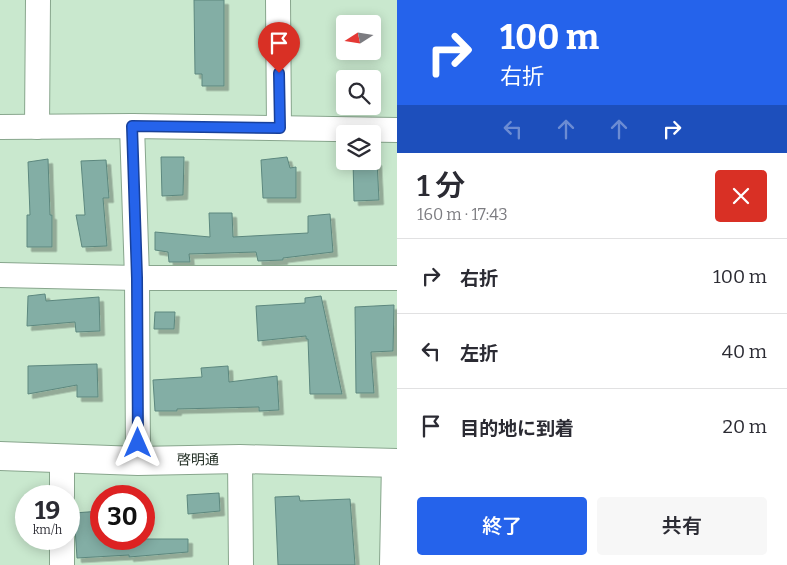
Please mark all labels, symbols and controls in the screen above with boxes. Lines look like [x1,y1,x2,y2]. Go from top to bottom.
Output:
north arrow [336,15,381,60]
map controls [336,15,381,170]
text: 100 m [500,16,599,58]
icon: right [417,20,482,85]
pin [258,22,300,73]
icon: arrive [265,29,293,57]
text: 右折 [500,63,544,90]
button: search [336,70,381,115]
icon: left [499,115,527,143]
icon: ahead [552,115,580,143]
icon: ahead [605,115,633,143]
icon: right [658,115,686,143]
button: layers [336,125,381,170]
text: 1 分 [417,168,465,204]
button: close [715,170,767,222]
text: 160 m · 17:43 [417,205,508,224]
icon: right [417,262,445,290]
text: 100 m [713,265,767,288]
text: 右折 [460,267,498,290]
icon: left [417,337,445,365]
text: 40 m [722,340,767,363]
text: 左折 [460,342,498,365]
icon: arrive [417,412,445,440]
text: 20 m [723,415,767,438]
position arrow [111,416,163,468]
text: 目的地に到着 [460,417,574,440]
street label: 啓明通 [177,451,219,469]
speed limit sign: 30 [90,485,155,550]
text: 19 [35,496,60,526]
button: 終了 [417,497,587,555]
button: 共有 [597,497,767,555]
text: km/h [33,523,62,537]

